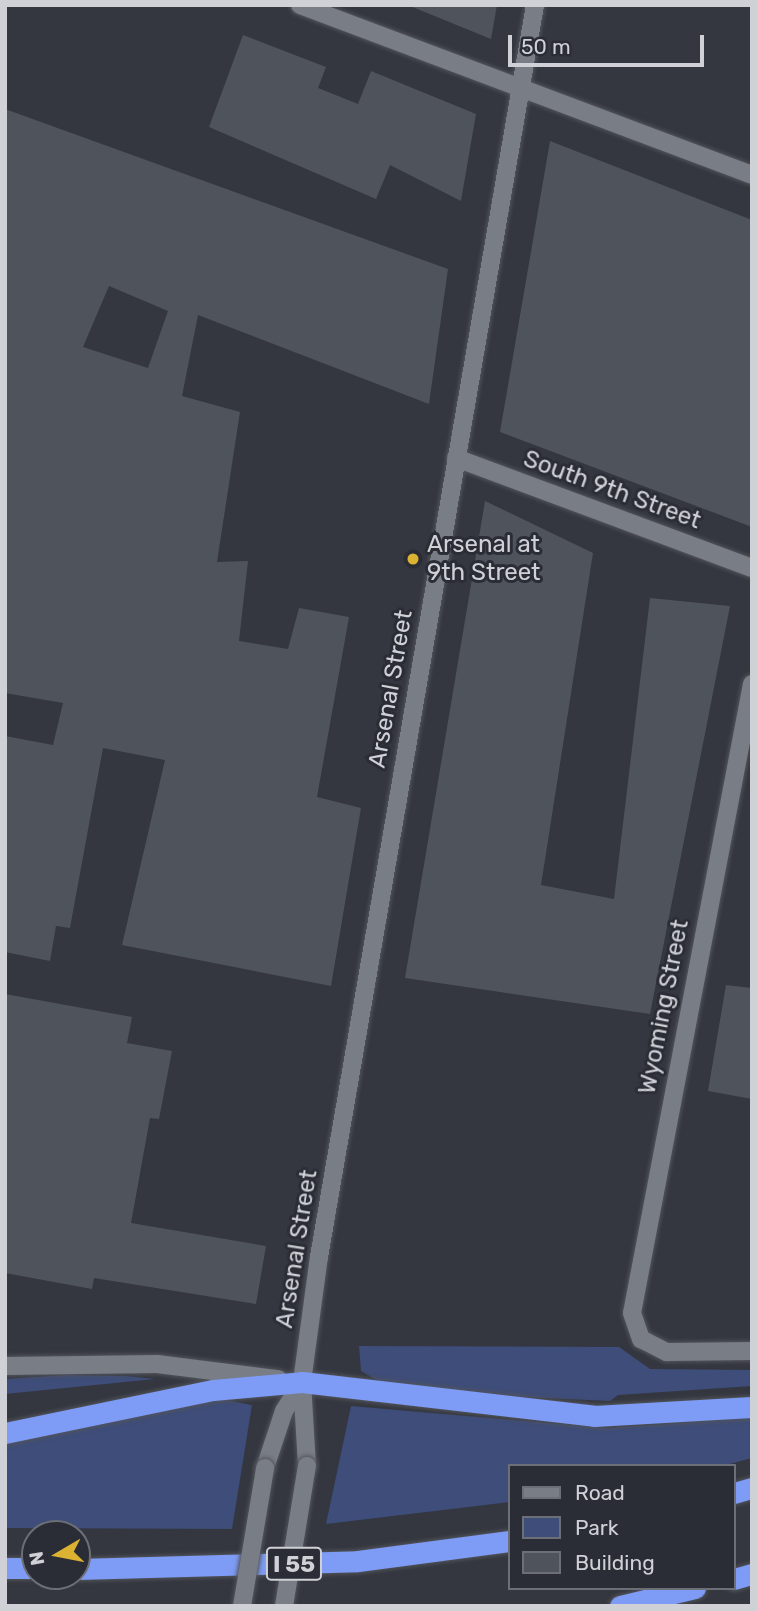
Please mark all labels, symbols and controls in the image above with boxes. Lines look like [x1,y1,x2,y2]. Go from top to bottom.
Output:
scale bar [512,21,708,65]
text: 50 m [521,34,571,59]
street label: South 9th Street [519,445,705,535]
place label: Arsenal at 9th Street [427,531,540,587]
marker: Arsenal at 9th Street [405,551,421,567]
street label: Arsenal Street [363,608,419,770]
street label: Wyoming Street [633,917,695,1097]
street label: Arsenal Street [270,1168,324,1330]
legend [508,1464,736,1590]
text: Road [575,1480,625,1505]
text: Park [575,1515,619,1540]
north arrow [21,1520,91,1590]
road number: I 55 [264,1544,324,1583]
text: N [24,1550,49,1567]
text: Building [575,1550,655,1575]

